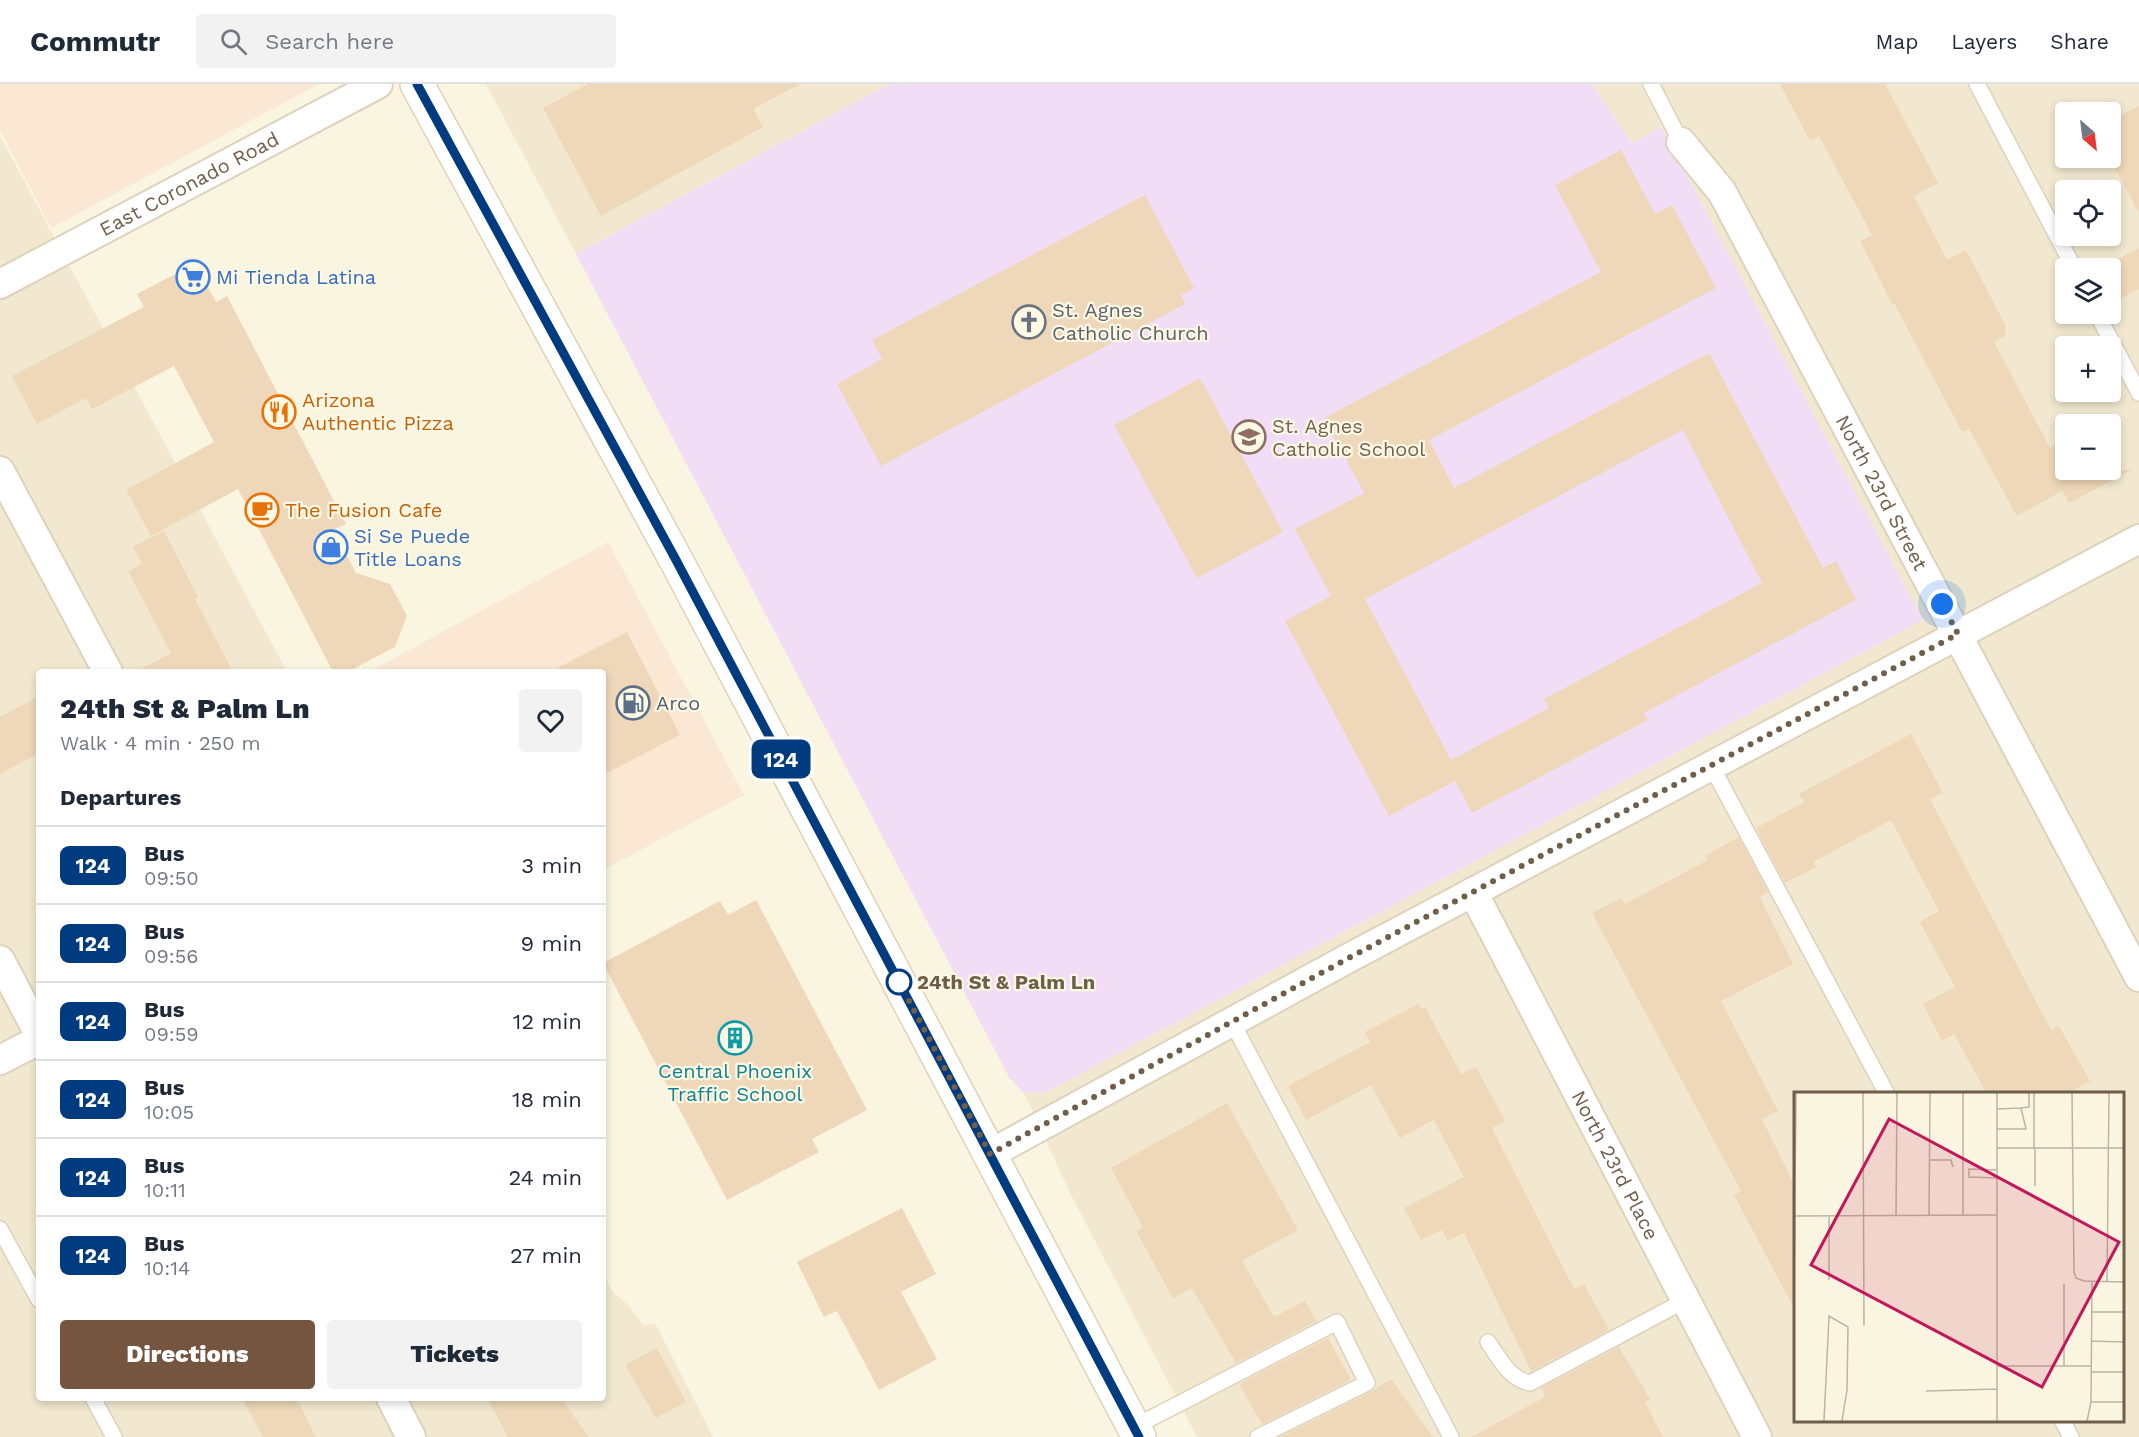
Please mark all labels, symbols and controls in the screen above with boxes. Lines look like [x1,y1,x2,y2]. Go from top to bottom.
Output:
search box [196,14,616,68]
text: Commutr [30,25,160,58]
icon: search [217,25,250,58]
text: Search here [265,29,394,54]
text: Map [1875,29,1918,54]
text: Layers [1951,29,2017,54]
text: Share [2050,29,2109,54]
north arrow [2055,102,2121,168]
map controls [2055,102,2121,480]
street label: East Coronado Road [95,127,283,241]
button: locate [2055,180,2121,246]
button: layers [2055,258,2121,324]
supermarket icon: Mi Tienda Latina [175,259,211,295]
place label: Mi Tienda Latina [216,265,376,289]
place label: St. Agnes Catholic Church [1052,298,1209,345]
church icon: St. Agnes Catholic Church [1011,304,1047,340]
button: + [2055,336,2121,402]
place label: Arizona Authentic Pizza [302,388,454,435]
restaurant icon: Arizona Authentic Pizza [261,394,297,430]
street label: North 23rd Street [1831,411,1933,575]
place label: St. Agnes Catholic School [1272,414,1425,461]
button: − [2055,414,2121,480]
school or university icon: St. Agnes Catholic School [1231,419,1267,455]
cafe icon: The Fusion Cafe [244,492,280,528]
place label: The Fusion Cafe [285,498,442,522]
place label: Si Se Puede Title Loans [354,524,470,571]
shop icon: Si Se Puede Title Loans [313,529,349,565]
your location [1927,589,1957,619]
fuel station icon: Arco [615,685,651,721]
button: heart [519,689,582,752]
place label: Arco [656,691,700,715]
text: 24th St & Palm Ln [60,692,310,725]
text: Walk · 4 min · 250 m [60,731,261,755]
line badge: 124 [746,740,816,778]
text: 124 [764,747,798,772]
text: Departures [60,785,181,810]
text: Bus [144,841,184,866]
text: 124 [76,853,110,878]
text: 3 min [521,853,582,878]
text: 09:50 [144,866,199,890]
text: Bus [144,919,184,944]
text: 124 [76,931,110,956]
text: 9 min [520,931,582,956]
text: 09:56 [144,944,199,968]
marker: 24th St & Palm Ln [886,969,912,995]
place label: 24th St & Palm Ln [917,970,1095,994]
text: Bus [144,997,184,1022]
text: 124 [76,1009,110,1034]
text: 12 min [513,1009,582,1034]
building icon: Central Phoenix Traffic School [717,1020,753,1056]
text: 09:59 [144,1022,199,1046]
place label: Central Phoenix Traffic School [658,1059,812,1106]
text: Bus [144,1075,184,1100]
text: 124 [76,1087,110,1112]
text: 18 min [512,1087,582,1112]
street label: North 23rd Place [1567,1087,1664,1244]
inset map [1794,1092,2124,1422]
text: 10:05 [144,1100,194,1124]
text: Bus [144,1153,184,1178]
text: 124 [76,1165,110,1190]
text: 24 min [508,1165,582,1190]
text: 10:11 [144,1178,186,1202]
text: Bus [144,1231,184,1256]
text: 124 [76,1243,110,1268]
text: 27 min [510,1243,582,1268]
text: 10:14 [144,1256,190,1280]
button: Directions [60,1320,315,1389]
button: Tickets [327,1320,582,1389]

